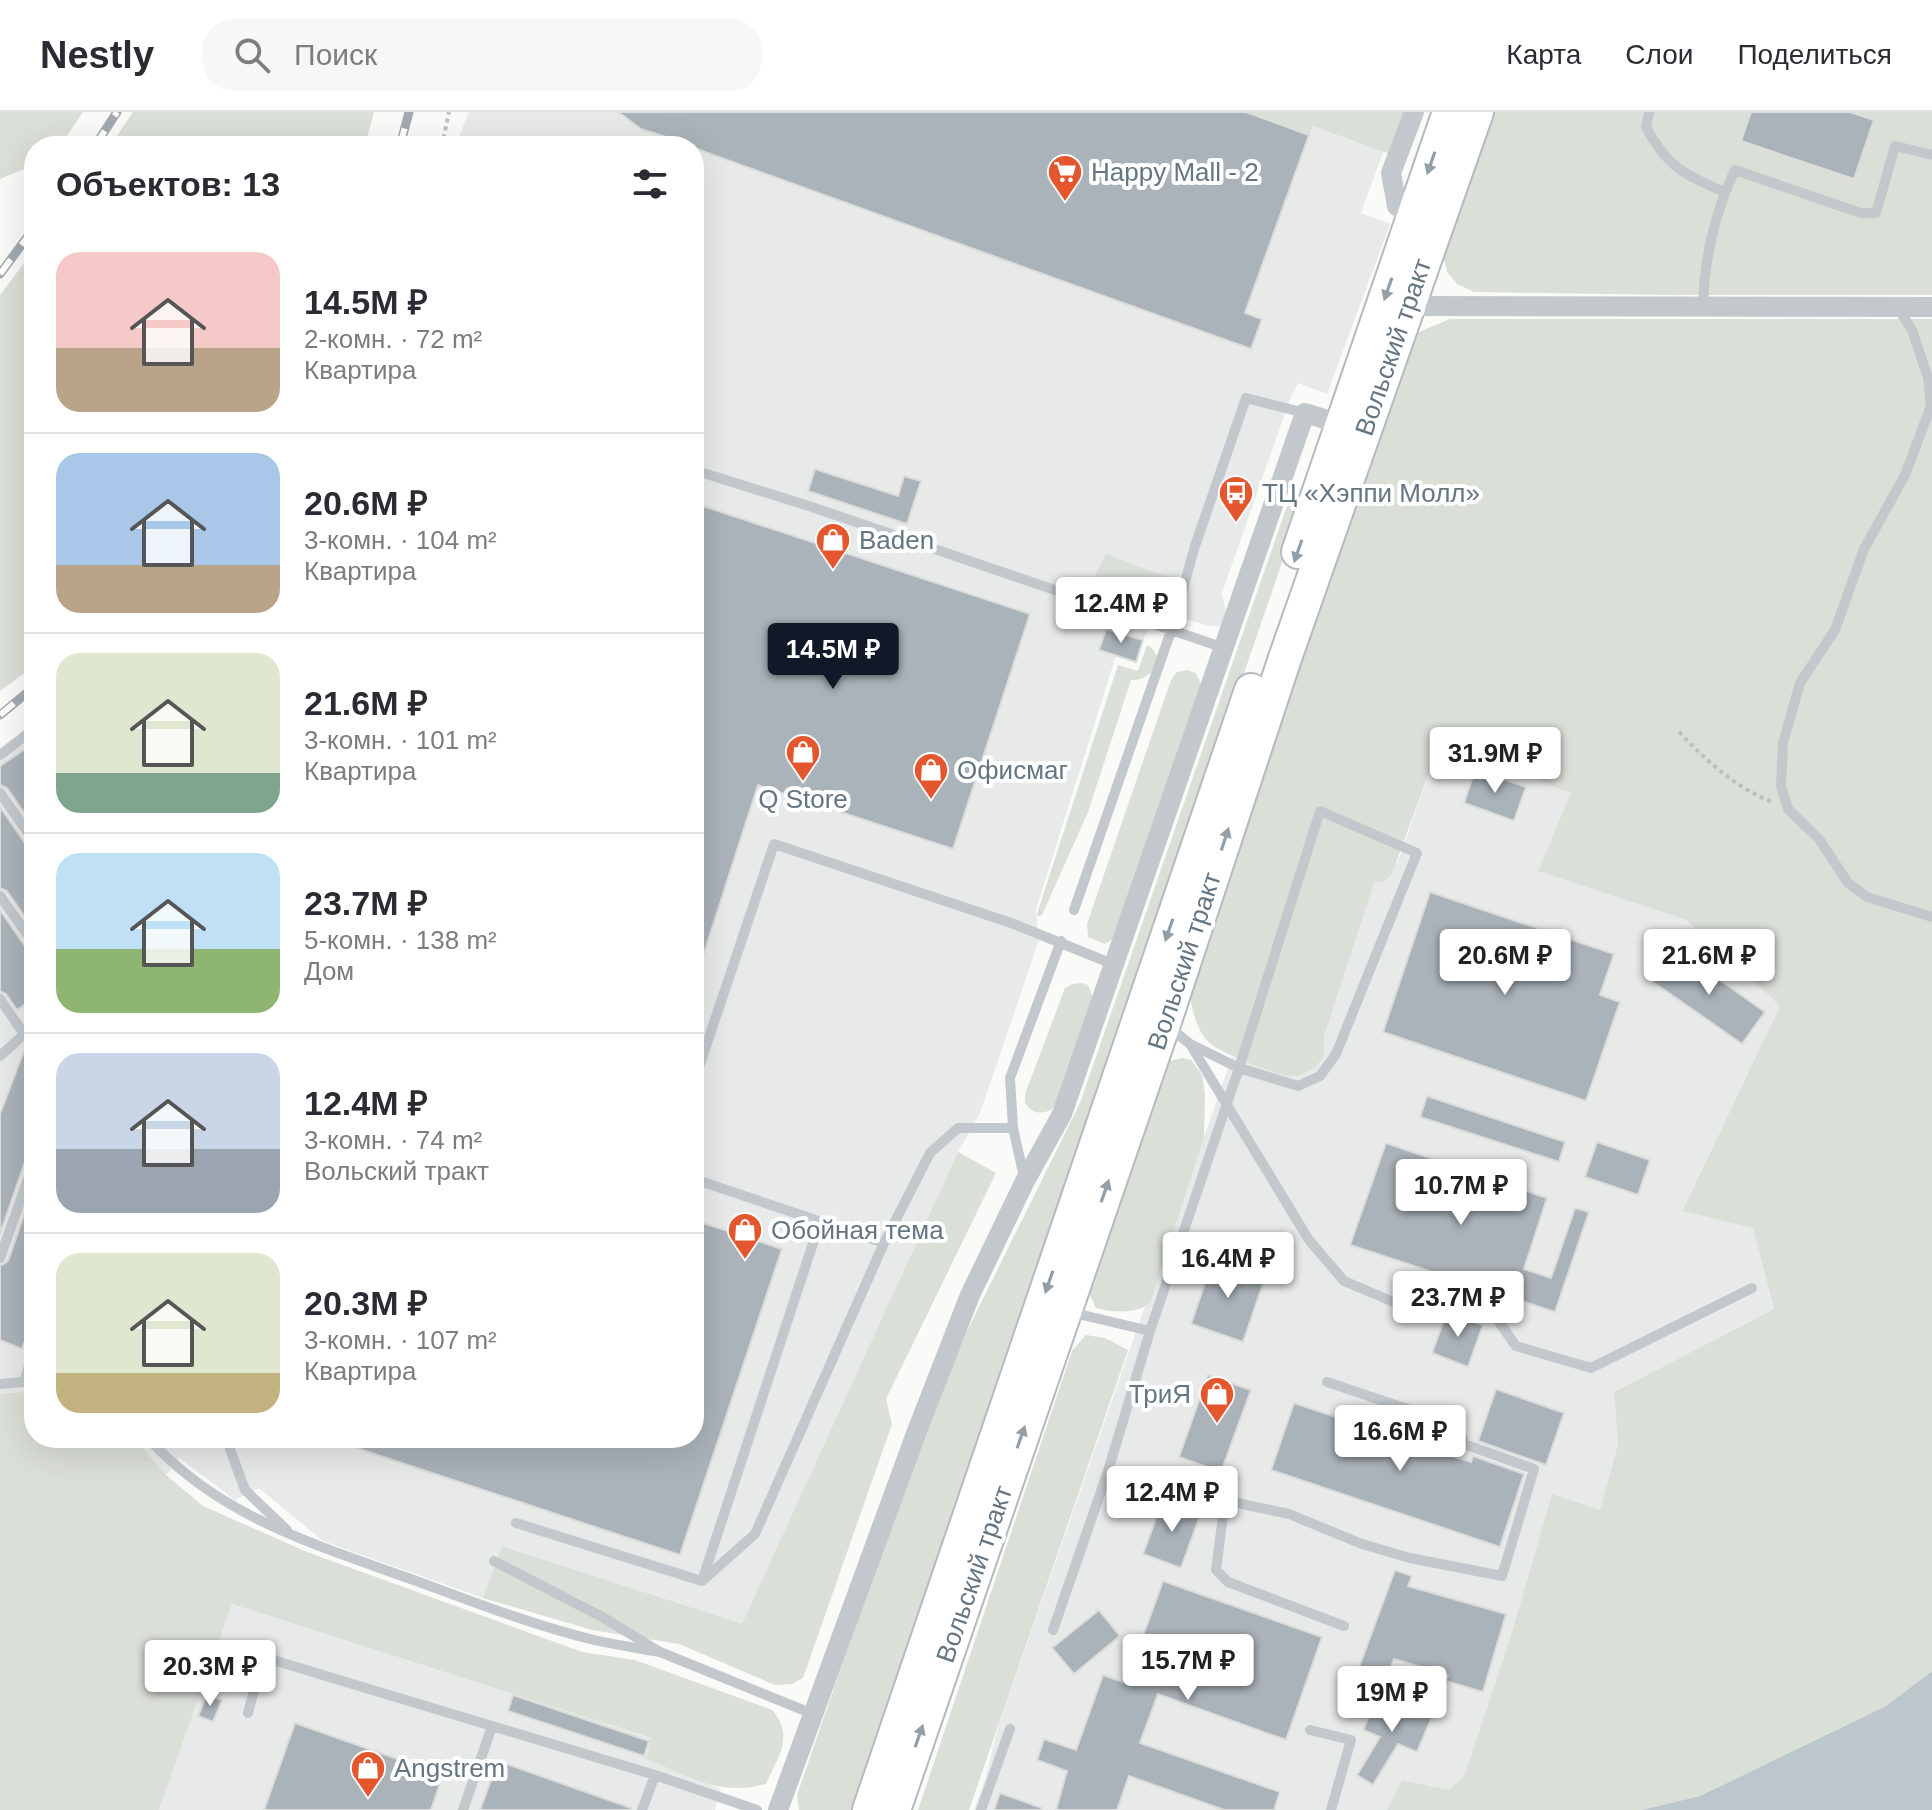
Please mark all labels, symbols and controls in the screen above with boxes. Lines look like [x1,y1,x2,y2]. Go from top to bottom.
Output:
search box [202,19,762,91]
icon: search [230,33,274,77]
text: Nestly [40,34,154,76]
text: Поиск [294,38,377,71]
text: Карта [1506,39,1581,70]
text: Слои [1625,39,1693,70]
text: Поделиться [1737,39,1892,70]
one-way arrow [1425,152,1437,176]
supermarket icon: Happy Mall - 2 [1046,153,1084,203]
place label: Happy Mall - 2 [1091,157,1259,187]
icon: filters [628,162,672,206]
text: Объектов: 13 [56,165,280,203]
street label: Вольский тракт [1349,255,1437,439]
one-way arrow [1382,277,1394,301]
text: 14.5M ₽ [304,283,428,321]
icon: home [120,284,216,380]
text: 2-комн. · 72 m² [304,324,482,354]
text: Квартира [304,355,416,385]
bus stop icon: ТЦ «Хэппи Молл» [1217,474,1255,524]
place label: ТЦ «Хэппи Молл» [1262,478,1480,508]
text: 20.6M ₽ [304,484,428,522]
icon: home [120,485,216,581]
shop icon: Baden [814,521,852,571]
text: 3-комн. · 104 m² [304,525,497,555]
place label: Baden [859,525,934,555]
one-way arrow [1292,540,1304,564]
text: Квартира [304,556,416,586]
pin: 12.4M ₽ [1047,577,1195,645]
text: 12.4M ₽ [1074,588,1168,618]
pin: 14.5M ₽ [759,623,907,691]
text: 14.5M ₽ [786,634,880,664]
text: 21.6M ₽ [304,684,428,722]
icon: home [120,685,216,781]
text: 3-комн. · 101 m² [304,725,497,755]
pin: 31.9M ₽ [1421,727,1569,795]
shop icon: Q Store [784,733,822,783]
text: 31.9M ₽ [1448,738,1542,768]
shop icon: Офисмаг [912,751,950,801]
place label: Офисмаг [957,755,1068,785]
text: Квартира [304,756,416,786]
place label: Q Store [758,784,848,814]
one-way arrow [1219,827,1232,851]
street label: Вольский тракт [1141,868,1227,1054]
text: 23.7M ₽ [304,884,428,922]
icon: home [120,885,216,981]
one-way arrow [1162,918,1175,942]
text: 5-комн. · 138 m² [304,925,497,955]
pin: 20.6M ₽ [1431,929,1579,997]
pin: 21.6M ₽ [1635,929,1783,997]
text: 20.6M ₽ [1458,940,1552,970]
text: 21.6M ₽ [1662,940,1756,970]
text: Дом [304,956,354,986]
text: 12.4M ₽ [304,1084,428,1122]
icon: home [120,1085,216,1181]
text: 3-комн. · 74 m² [304,1125,482,1155]
text: Вольский тракт [304,1156,489,1186]
pin: 10.7M ₽ [1387,1159,1535,1227]
text: 10.7M ₽ [1414,1170,1508,1200]
one-way arrow [1100,1179,1112,1203]
shop icon: Обойная тема [726,1211,764,1261]
place label: Обойная тема [771,1215,944,1245]
pin: 16.4M ₽ [1154,1232,1302,1300]
text: 16.4M ₽ [1181,1243,1275,1273]
one-way arrow [1042,1270,1054,1294]
pin: 23.7M ₽ [1384,1271,1532,1339]
text: 23.7M ₽ [1411,1282,1505,1312]
text: 20.3M ₽ [304,1284,428,1322]
icon: home [120,1285,216,1381]
text: 3-комн. · 107 m² [304,1325,497,1355]
text: Квартира [304,1356,416,1386]
shop icon: ТриЯ [1198,1375,1236,1425]
place label: ТриЯ [1129,1379,1191,1409]
pin: 16.6M ₽ [1326,1405,1474,1473]
text: 16.6M ₽ [1353,1416,1447,1446]
one-way arrow [1015,1425,1027,1449]
pin: 12.4M ₽ [1098,1466,1246,1534]
text: 12.4M ₽ [1125,1477,1219,1507]
street label: Вольский тракт [930,1482,1018,1666]
pin: 15.7M ₽ [1114,1634,1262,1702]
pin: 20.3M ₽ [136,1640,284,1708]
text: 15.7M ₽ [1141,1645,1235,1675]
text: 20.3M ₽ [163,1651,257,1681]
pin: 19M ₽ [1336,1666,1448,1734]
text: 19M ₽ [1356,1677,1428,1707]
one-way arrow [913,1724,925,1748]
shop icon: Angstrem [349,1749,387,1799]
place label: Angstrem [394,1753,505,1783]

